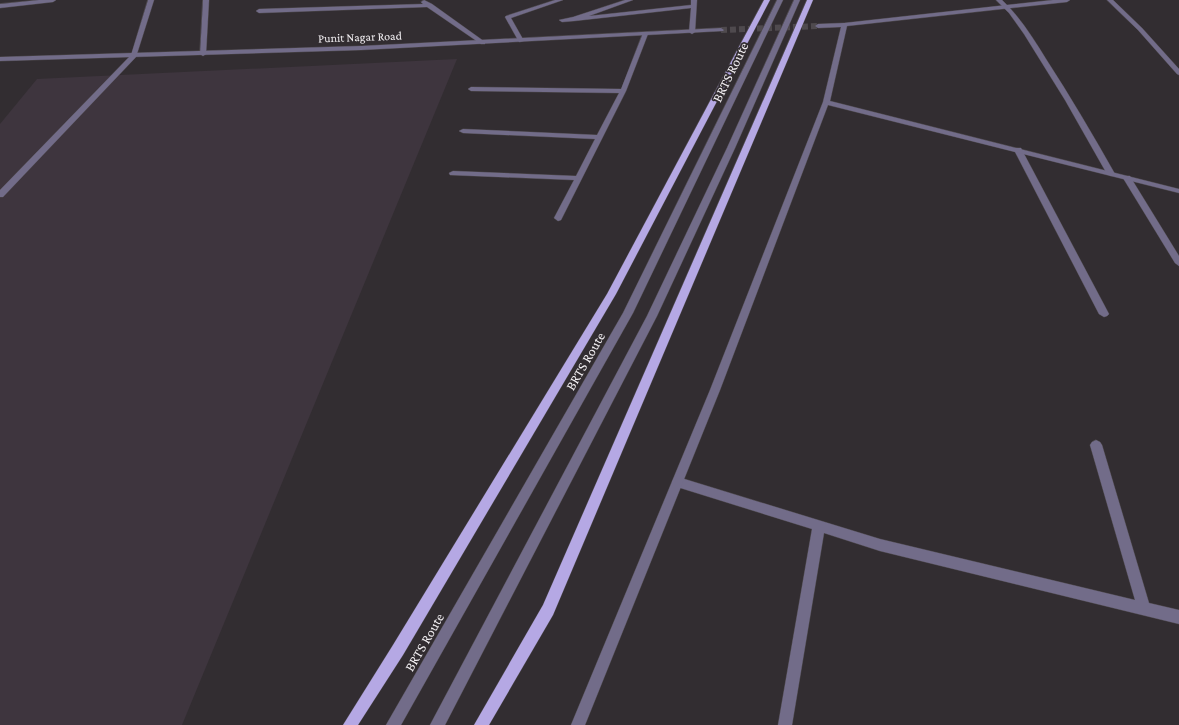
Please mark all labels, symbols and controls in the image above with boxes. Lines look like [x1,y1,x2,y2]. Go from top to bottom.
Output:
street label: Punit Nagar Road [318,29,403,45]
street label: BRTS Route [709,39,751,105]
street label: BRTS Route [562,329,608,393]
street label: BRTS Route [401,610,447,674]

